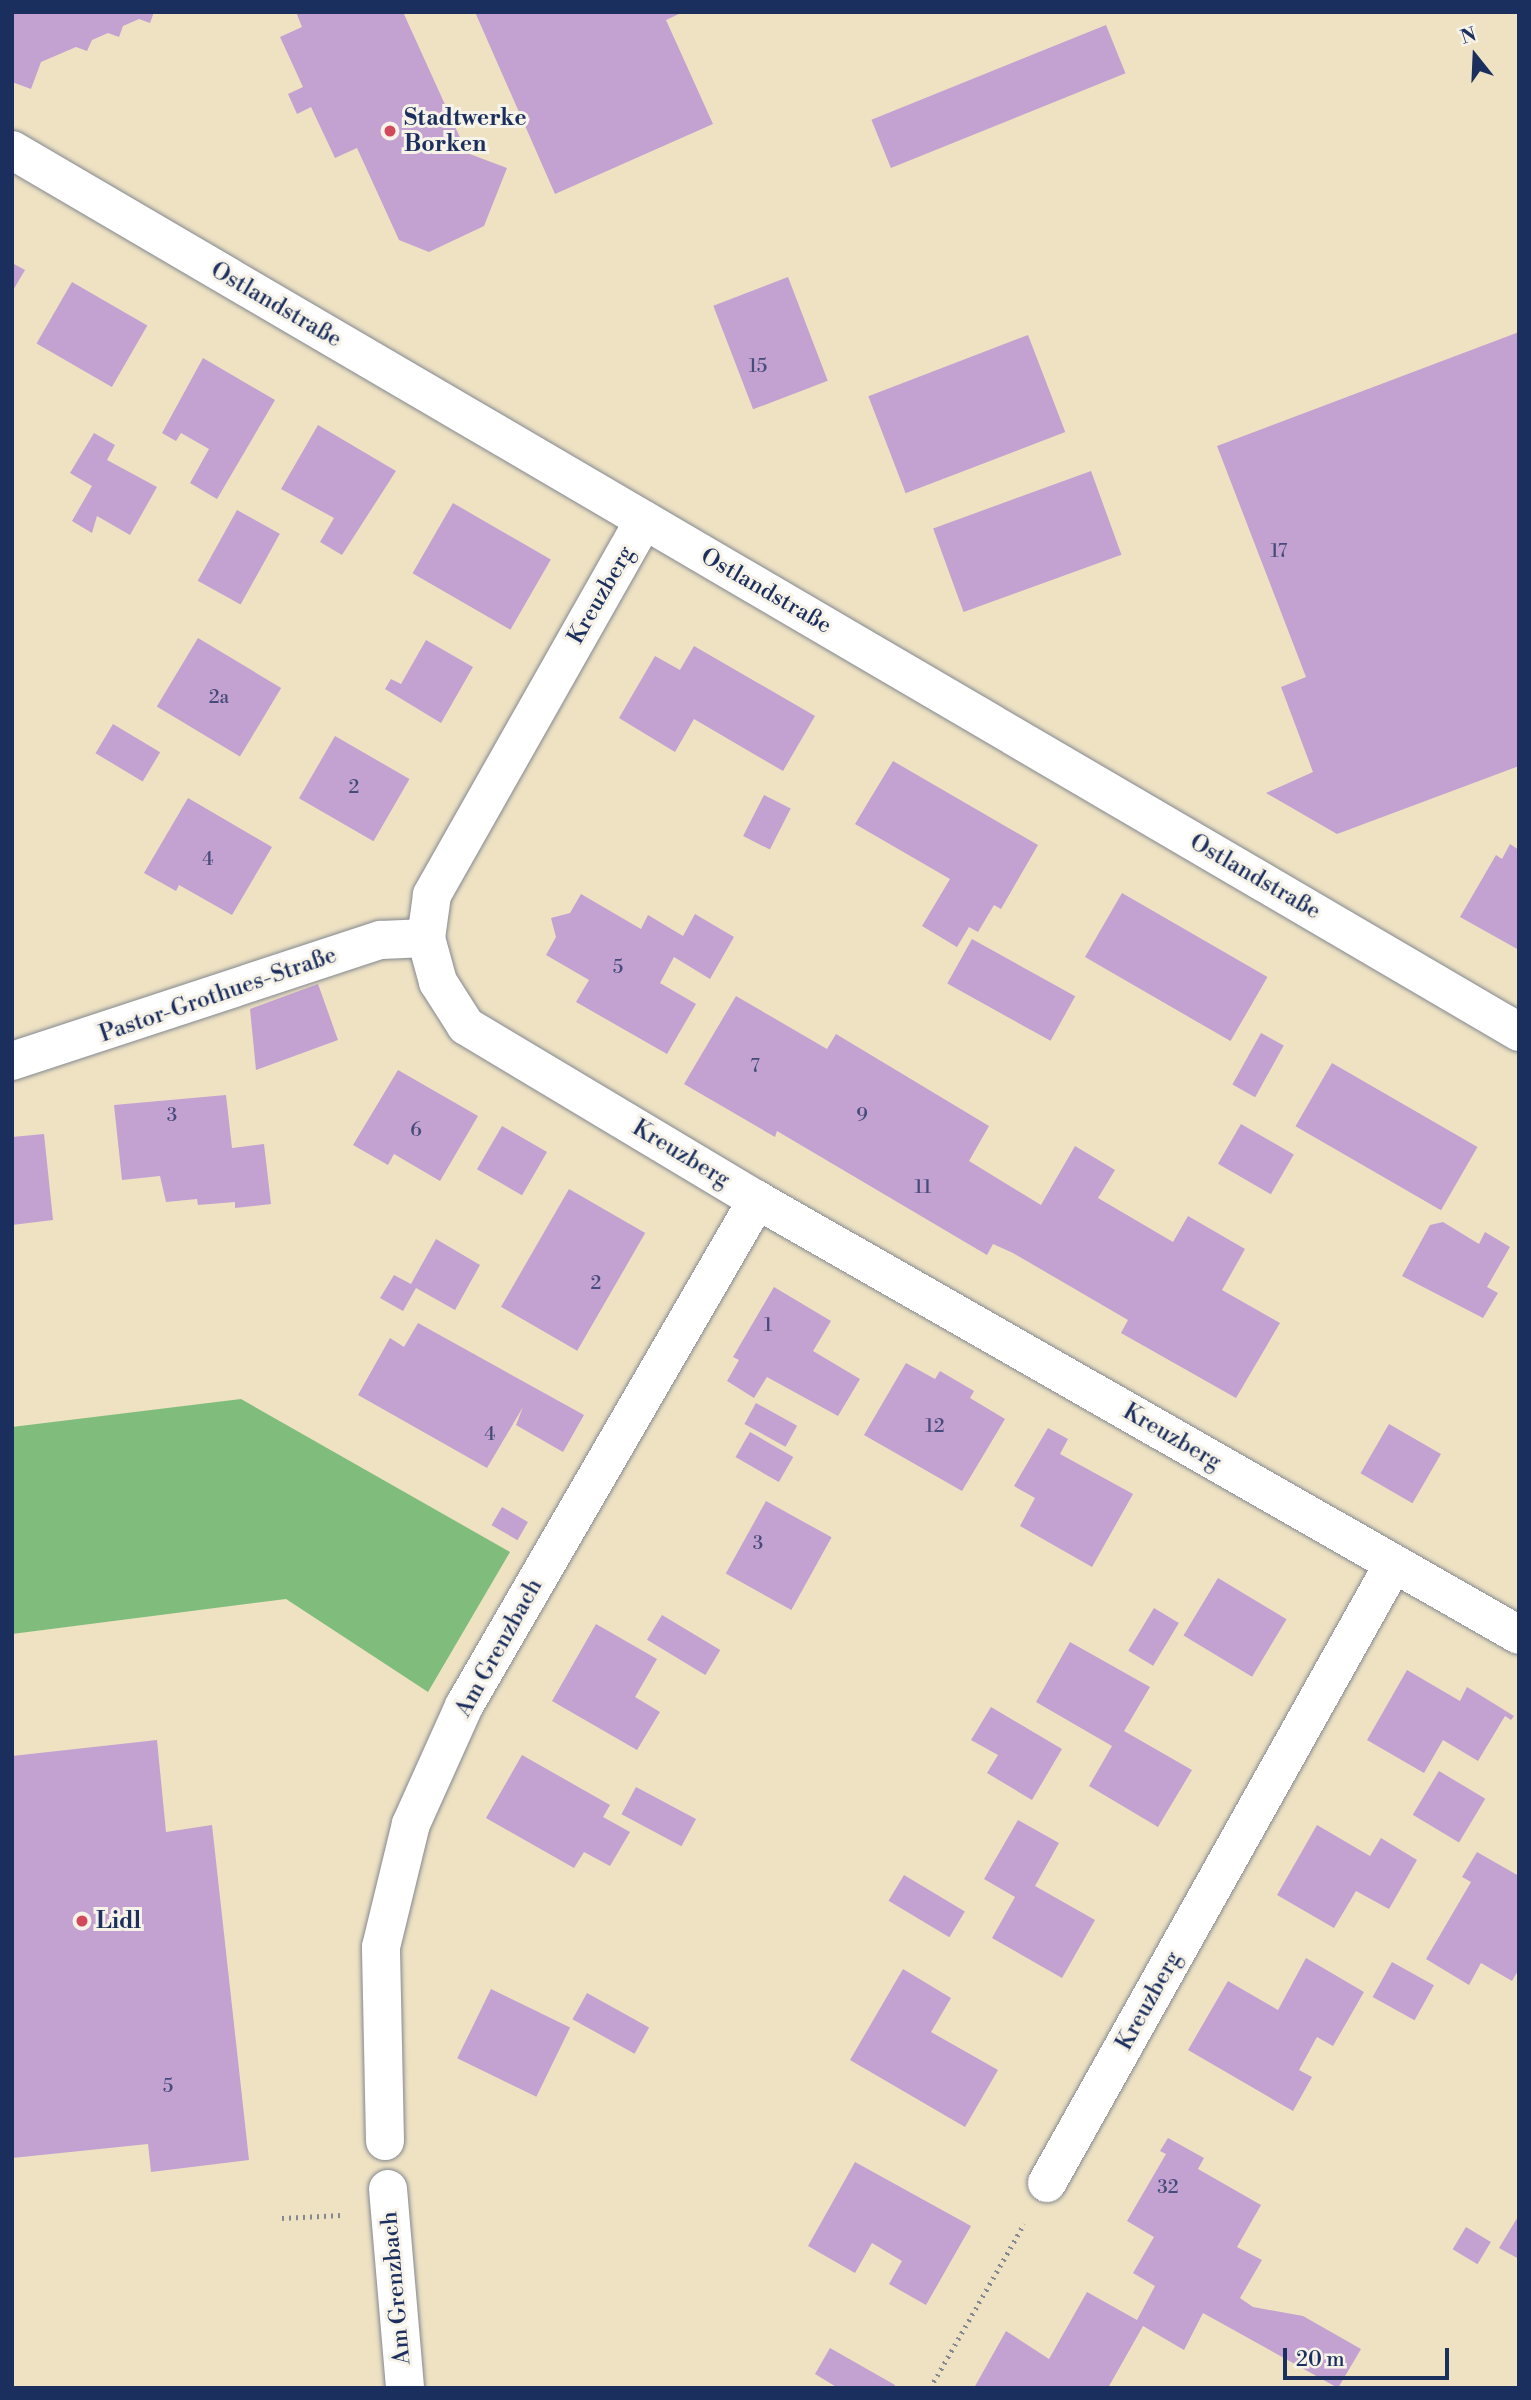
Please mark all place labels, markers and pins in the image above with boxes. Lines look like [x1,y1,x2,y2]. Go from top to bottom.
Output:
place label: Stadtwerke Borken [404,104,527,158]
marker: Stadtwerke Borken [382,123,398,139]
place label: Lidl [96,1907,141,1935]
marker: Lidl [74,1913,90,1929]

